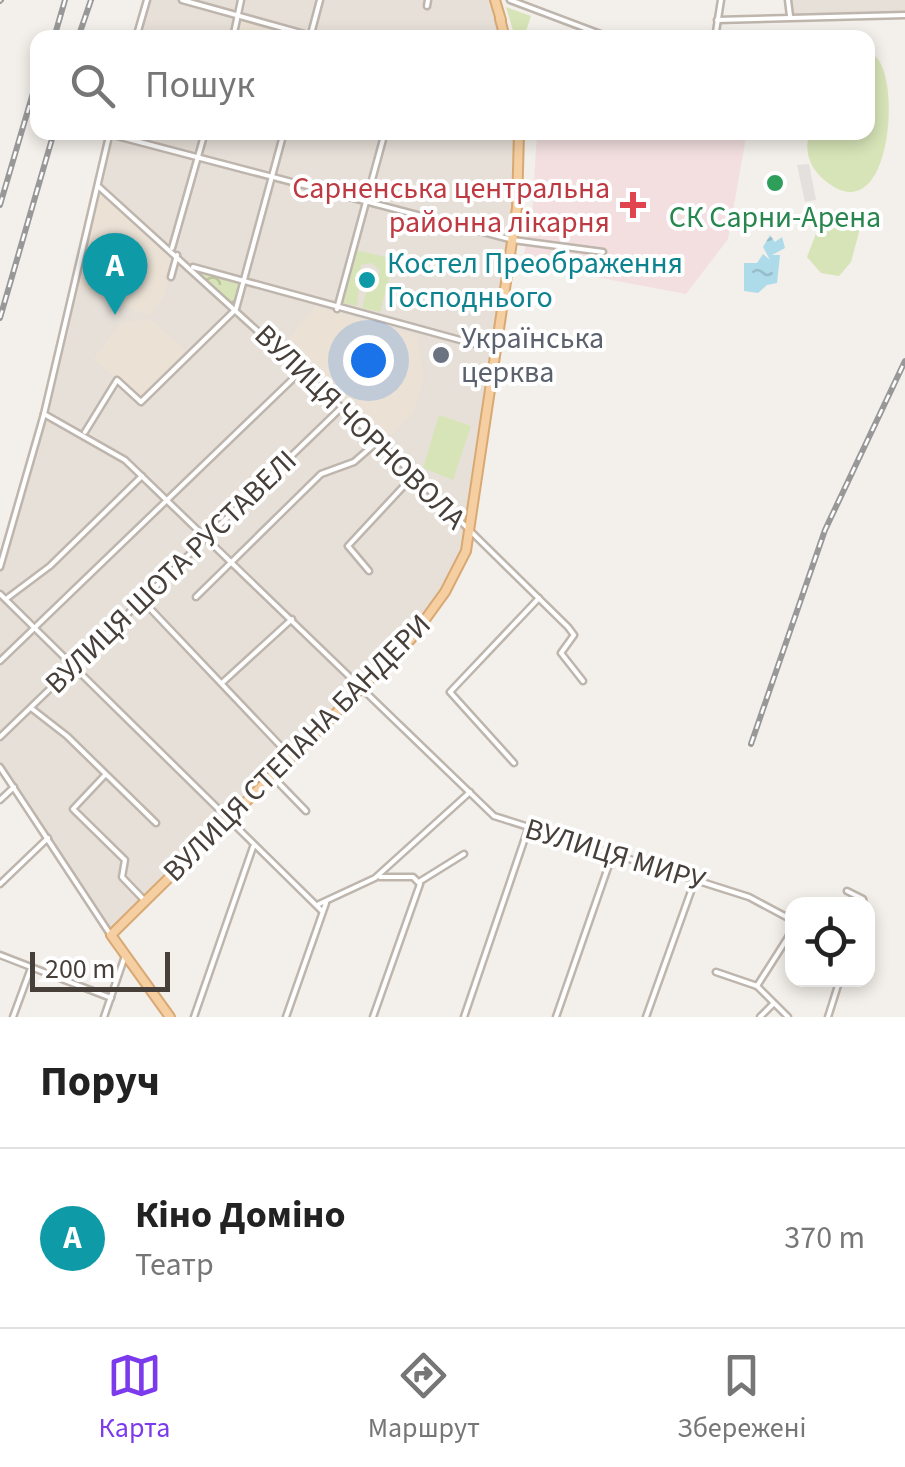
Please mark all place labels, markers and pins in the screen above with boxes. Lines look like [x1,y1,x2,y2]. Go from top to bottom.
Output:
place label: Сарненська центральна районна лікарня [292,167,610,244]
marker: СК Сарни-Арена [764,172,786,194]
marker: Сарненська центральна районна лікарня [620,192,646,218]
place label: СК Сарни-Арена [669,196,881,239]
pin: A [82,232,148,315]
place label: Костел Преображення Господнього [387,242,683,319]
marker: Костел Преображення Господнього [356,269,378,291]
place label: Українська церква [461,317,604,394]
marker: Українська церква [430,344,452,366]

